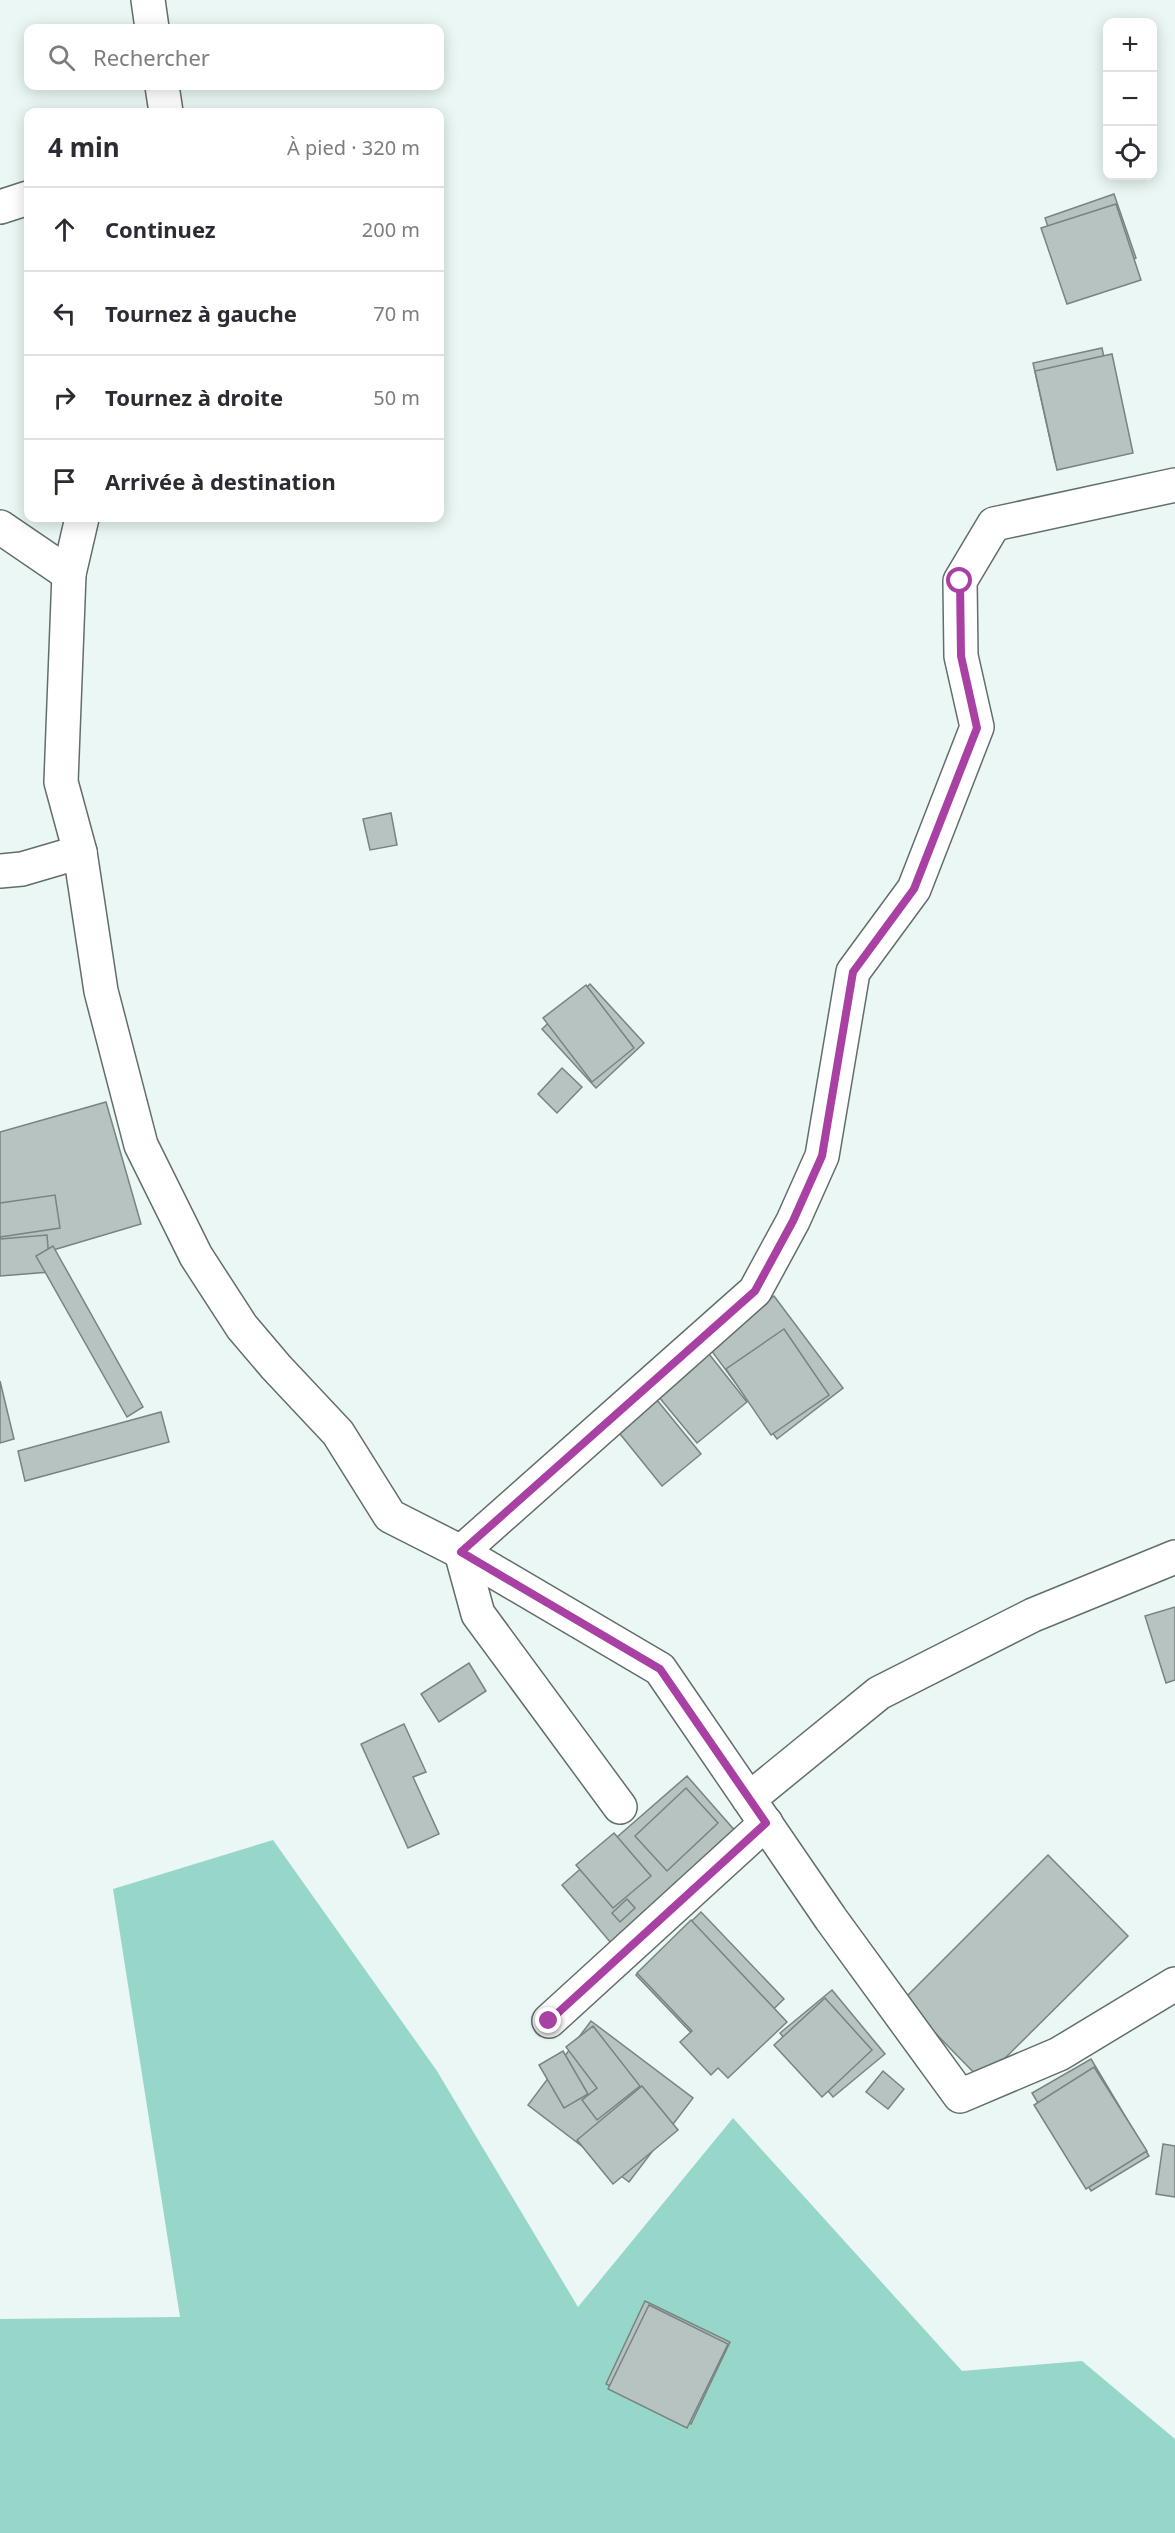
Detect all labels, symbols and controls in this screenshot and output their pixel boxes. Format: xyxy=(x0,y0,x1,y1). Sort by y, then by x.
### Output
map controls xyxy=(1103,18,1157,180)
button: + xyxy=(1103,18,1157,72)
search box xyxy=(24,24,444,90)
icon: search xyxy=(45,41,78,74)
text: Rechercher xyxy=(93,42,210,72)
button: − xyxy=(1103,72,1157,126)
button: locate xyxy=(1103,126,1157,180)
text: 4 min xyxy=(48,129,120,165)
text: À pied · 320 m xyxy=(287,134,420,161)
icon: ahead xyxy=(48,213,81,246)
text: Continuez xyxy=(105,214,216,244)
text: 200 m xyxy=(362,216,420,243)
icon: left xyxy=(48,297,81,330)
text: Tournez à gauche xyxy=(105,298,297,328)
text: 70 m xyxy=(373,300,420,327)
icon: right xyxy=(48,381,81,414)
text: Tournez à droite xyxy=(105,382,283,412)
text: 50 m xyxy=(373,384,420,411)
icon: arrive xyxy=(48,465,81,498)
text: Arrivée à destination xyxy=(105,466,336,496)
route start xyxy=(946,567,972,593)
route end xyxy=(535,2007,561,2033)

